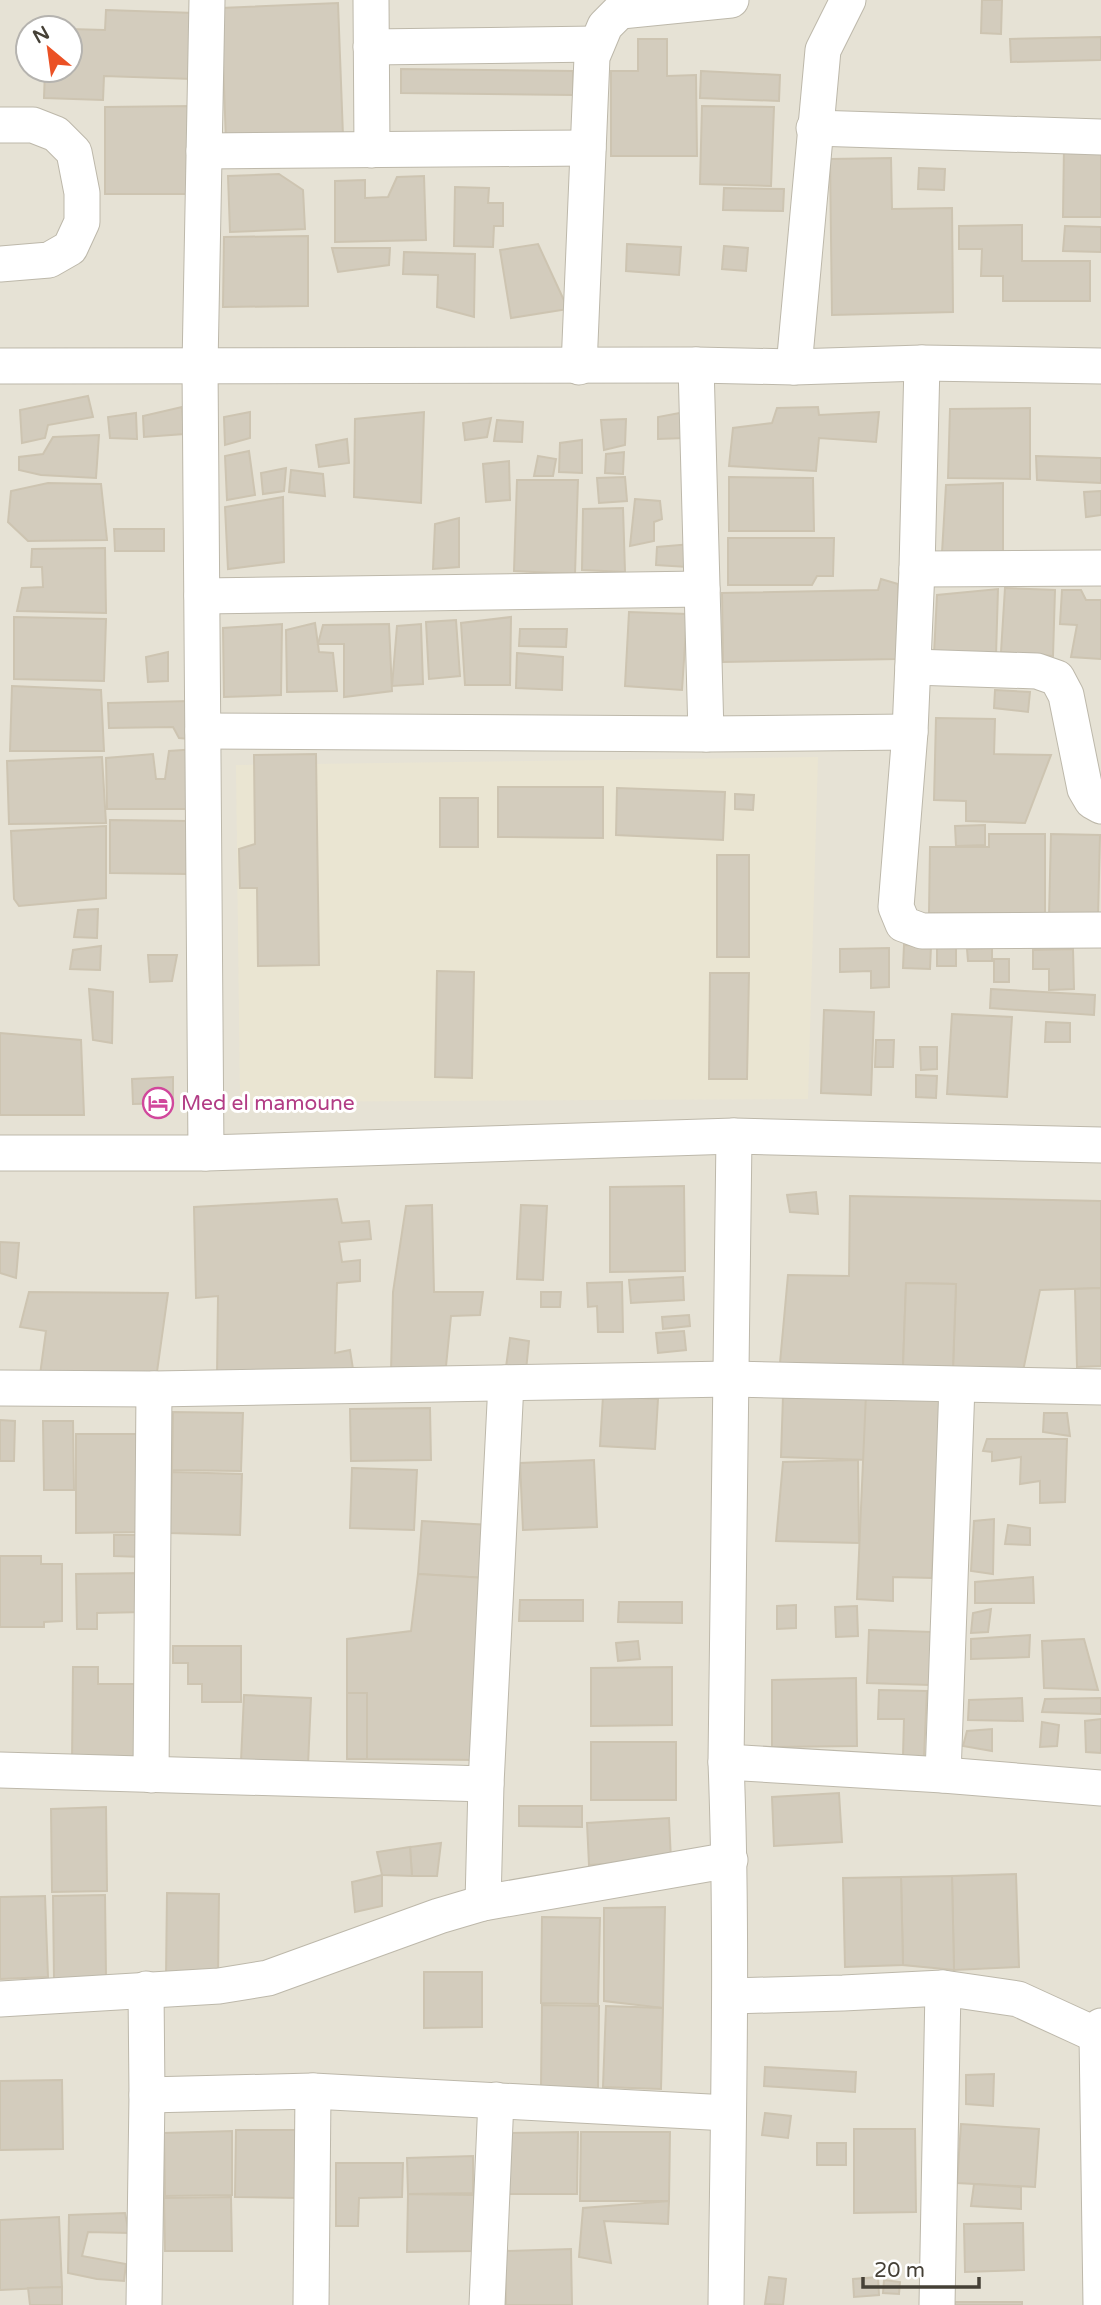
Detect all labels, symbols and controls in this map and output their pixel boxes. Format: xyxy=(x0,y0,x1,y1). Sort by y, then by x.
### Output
north arrow xyxy=(14,14,84,84)
text: N xyxy=(29,22,53,48)
hotel icon: Med el mamoune xyxy=(141,1086,175,1120)
place label: Med el mamoune xyxy=(181,1091,355,1116)
scale bar xyxy=(863,2246,978,2290)
text: 20 m xyxy=(874,2258,925,2283)

